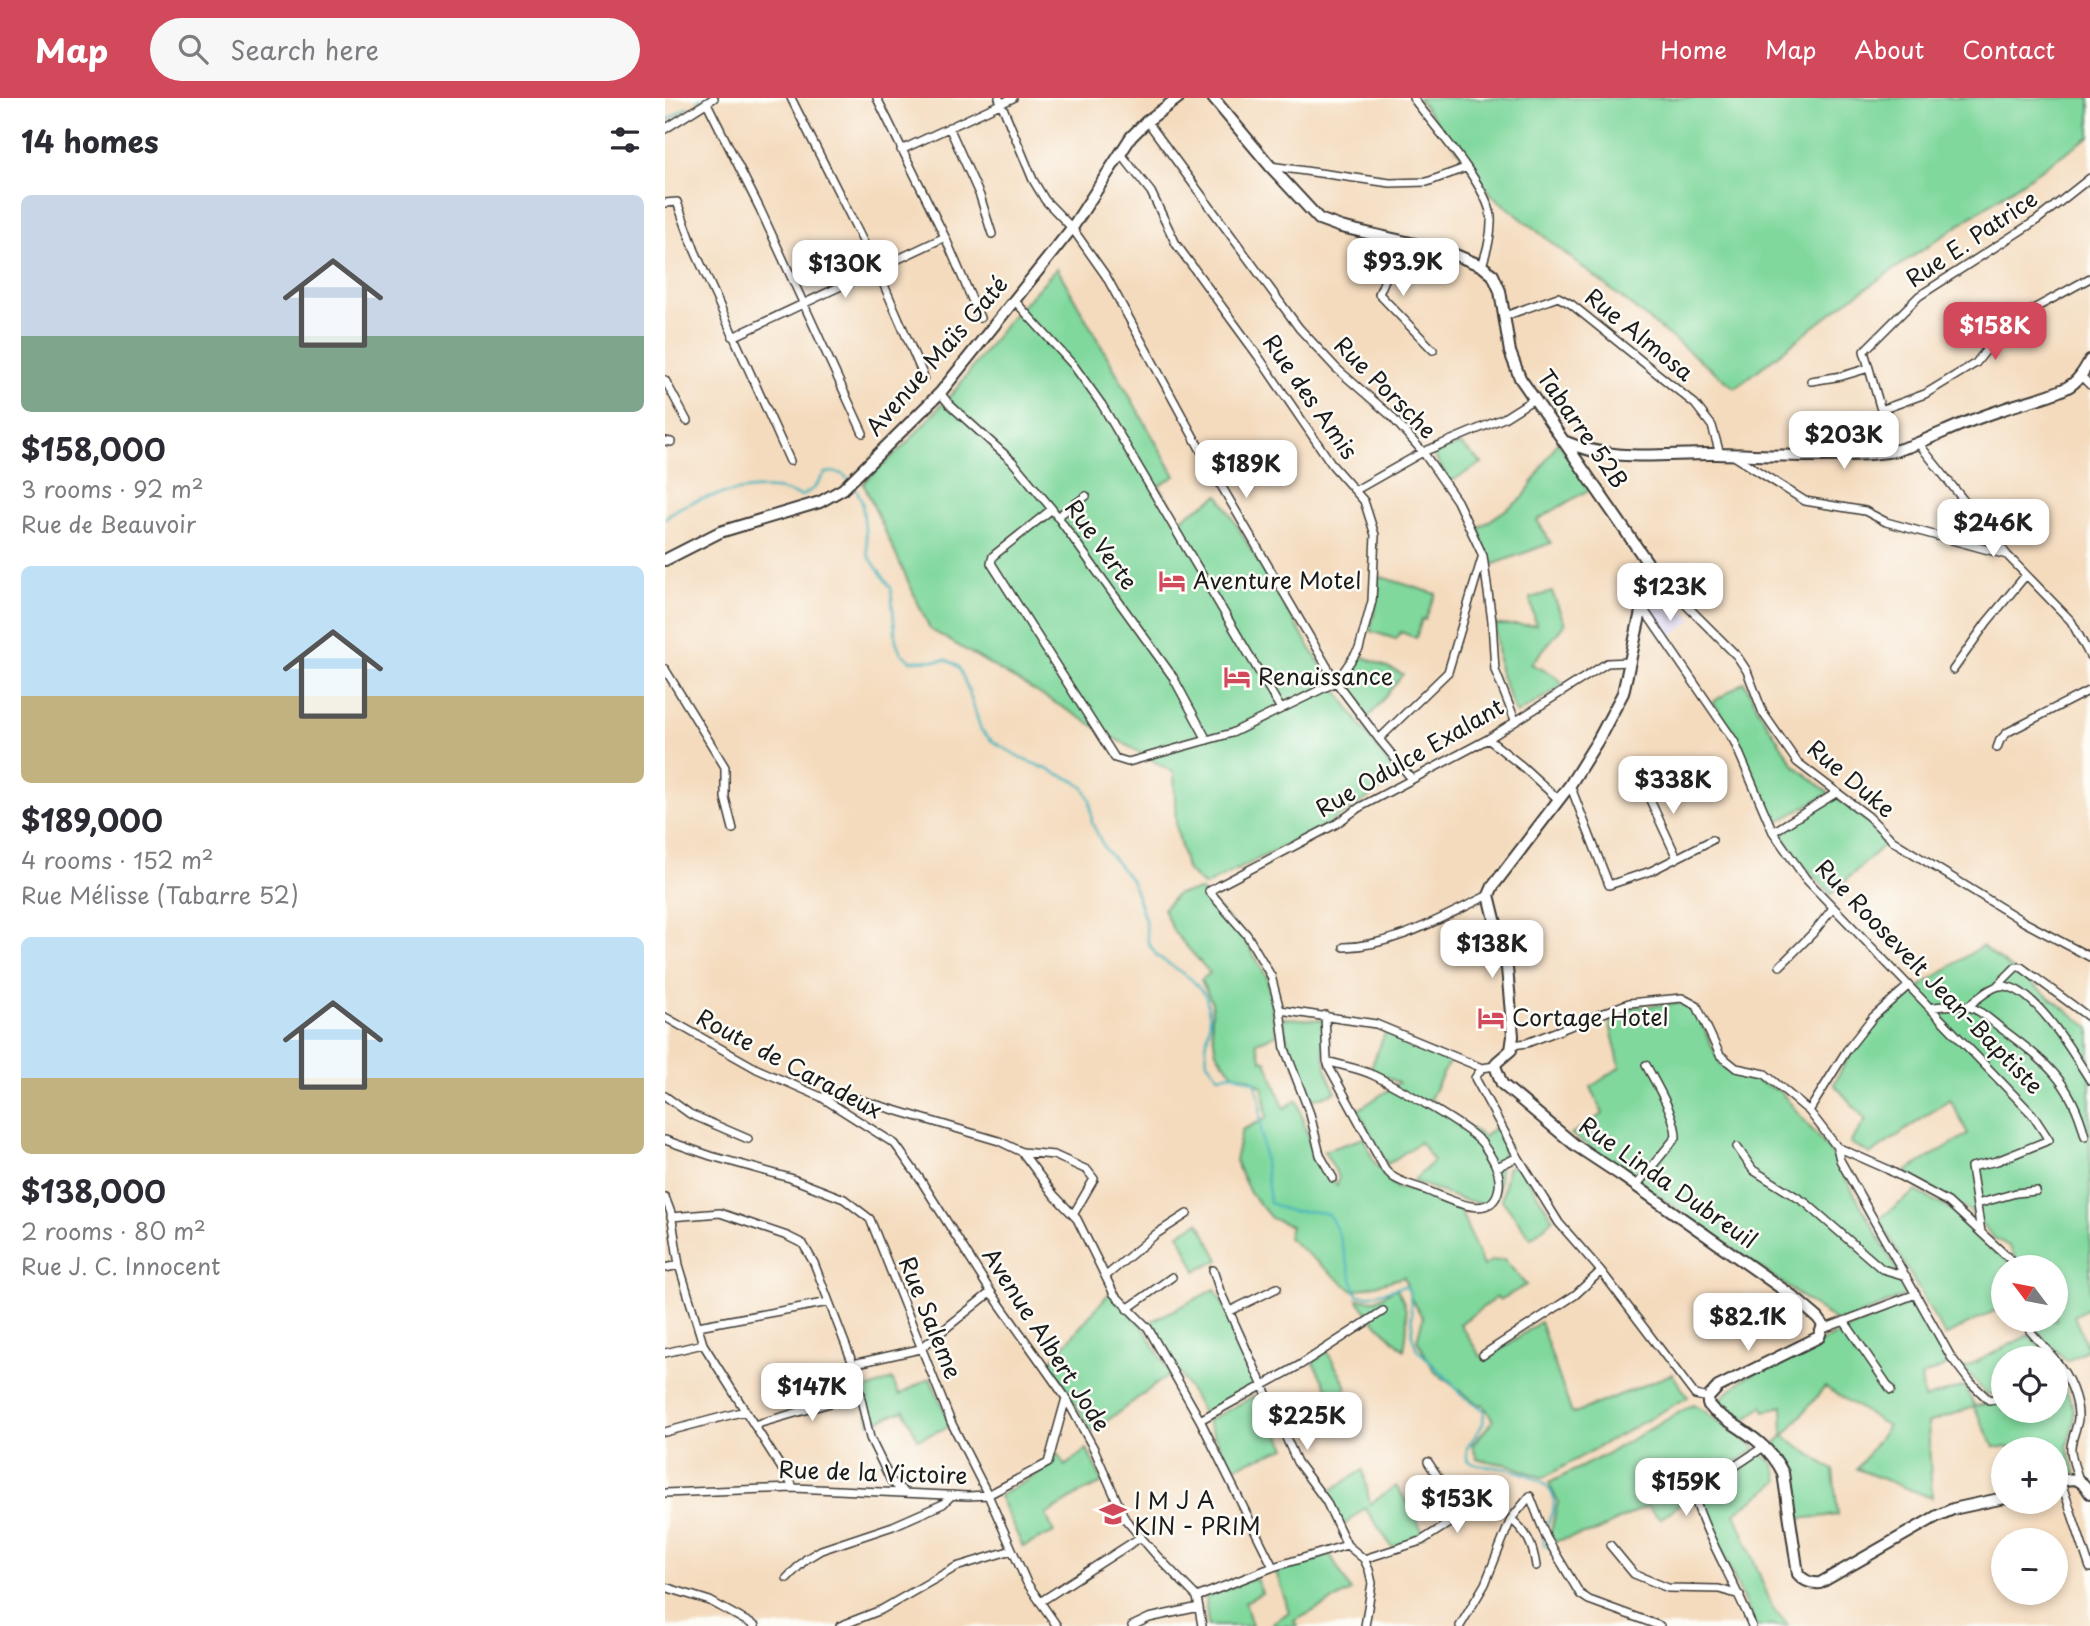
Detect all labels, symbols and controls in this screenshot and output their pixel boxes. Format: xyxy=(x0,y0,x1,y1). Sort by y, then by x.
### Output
search box xyxy=(150,18,640,81)
text: Map xyxy=(35,24,108,74)
icon: search xyxy=(174,30,212,68)
text: Search here xyxy=(230,30,379,69)
text: Home xyxy=(1660,31,1727,67)
text: Map xyxy=(1765,31,1816,67)
text: About xyxy=(1854,31,1924,67)
text: Contact xyxy=(1962,31,2055,67)
text: 14 homes xyxy=(21,118,159,163)
icon: filters xyxy=(606,121,644,159)
street label: Rue E. Patrice xyxy=(1898,181,2044,295)
pin: $93.9K xyxy=(1346,238,1460,298)
icon: home xyxy=(270,240,396,366)
pin: $130K xyxy=(796,240,894,300)
text: $93.9K xyxy=(1363,243,1443,278)
text: $130K xyxy=(808,245,882,280)
street label: Avenue Maïs Gaté xyxy=(856,267,1015,443)
street label: Rue Almosa xyxy=(1578,279,1702,389)
pin: $158K xyxy=(1946,302,2044,362)
text: $158K xyxy=(1959,307,2031,342)
street label: Rue des Amis xyxy=(1255,326,1367,466)
street label: Rue Porsche xyxy=(1327,328,1445,446)
street label: Tabarre 52B xyxy=(1529,362,1637,495)
pin: $203K xyxy=(1795,412,1893,471)
text: $203K xyxy=(1805,416,1883,451)
text: $158,000 xyxy=(21,426,166,471)
pin: $189K xyxy=(1197,440,1295,500)
text: $189K xyxy=(1211,445,1281,480)
text: 3 rooms · 92 m² xyxy=(21,471,204,506)
street label: Rue Verte xyxy=(1057,492,1147,597)
pin: $246K xyxy=(1944,500,2042,559)
text: $246K xyxy=(1953,504,2033,539)
text: Rue de Beauvoir xyxy=(21,506,196,541)
place label: Aventure Motel xyxy=(1193,562,1362,597)
pin: $123K xyxy=(1621,564,1719,623)
hotel icon: Aventure Motel xyxy=(1157,566,1187,596)
text: $123K xyxy=(1633,568,1707,603)
icon: home xyxy=(270,611,396,737)
place label: Renaissance xyxy=(1258,658,1393,693)
hotel icon: Renaissance xyxy=(1222,662,1252,692)
street label: Rue Odulce Exalant xyxy=(1309,688,1510,825)
street label: Rue Duke xyxy=(1800,730,1904,825)
pin: $338K xyxy=(1624,756,1722,816)
text: $338K xyxy=(1634,761,1712,796)
text: $189,000 xyxy=(21,797,163,842)
text: 4 rooms · 152 m² xyxy=(21,842,214,877)
street label: Rue Roosevelt Jean-Baptiste xyxy=(1808,850,2052,1102)
text: Rue Mélisse (Tabarre 52) xyxy=(21,877,299,912)
pin: $138K xyxy=(1443,920,1541,980)
text: $138K xyxy=(1456,925,1528,960)
icon: home xyxy=(270,982,396,1108)
street label: Route de Caradeux xyxy=(690,999,889,1127)
place label: Cortage Hotel xyxy=(1512,999,1669,1034)
hotel icon: Cortage Hotel xyxy=(1476,1003,1506,1033)
street label: Rue Linda Dubreuil xyxy=(1573,1107,1765,1256)
text: $138,000 xyxy=(21,1168,166,1213)
text: 2 rooms · 80 m² xyxy=(21,1213,206,1248)
street label: Avenue Albert Jode xyxy=(974,1240,1120,1438)
text: Rue J. C. Innocent xyxy=(21,1248,220,1283)
street label: Rue Saleme xyxy=(891,1251,972,1384)
north arrow xyxy=(1991,1255,2069,1332)
map controls xyxy=(1991,1255,2068,1605)
pin: $82.1K xyxy=(1691,1294,1805,1353)
text: $82.1K xyxy=(1709,1298,1787,1333)
button: locate xyxy=(1991,1346,2068,1423)
pin: $147K xyxy=(763,1364,861,1423)
text: $147K xyxy=(777,1368,847,1403)
pin: $225K xyxy=(1258,1392,1356,1452)
text: $225K xyxy=(1268,1397,1346,1432)
button: + xyxy=(1991,1437,2068,1514)
street label: Rue de la Victoire xyxy=(778,1451,968,1492)
pin: $159K xyxy=(1637,1458,1735,1518)
text: $159K xyxy=(1651,1463,1721,1498)
pin: $153K xyxy=(1408,1476,1506,1535)
text: $153K xyxy=(1421,1480,1493,1515)
place label: I M J A KIN - PRIM xyxy=(1134,1482,1261,1543)
school or university icon: I M J A KIN - PRIM xyxy=(1098,1499,1128,1529)
button: − xyxy=(1991,1528,2068,1605)

